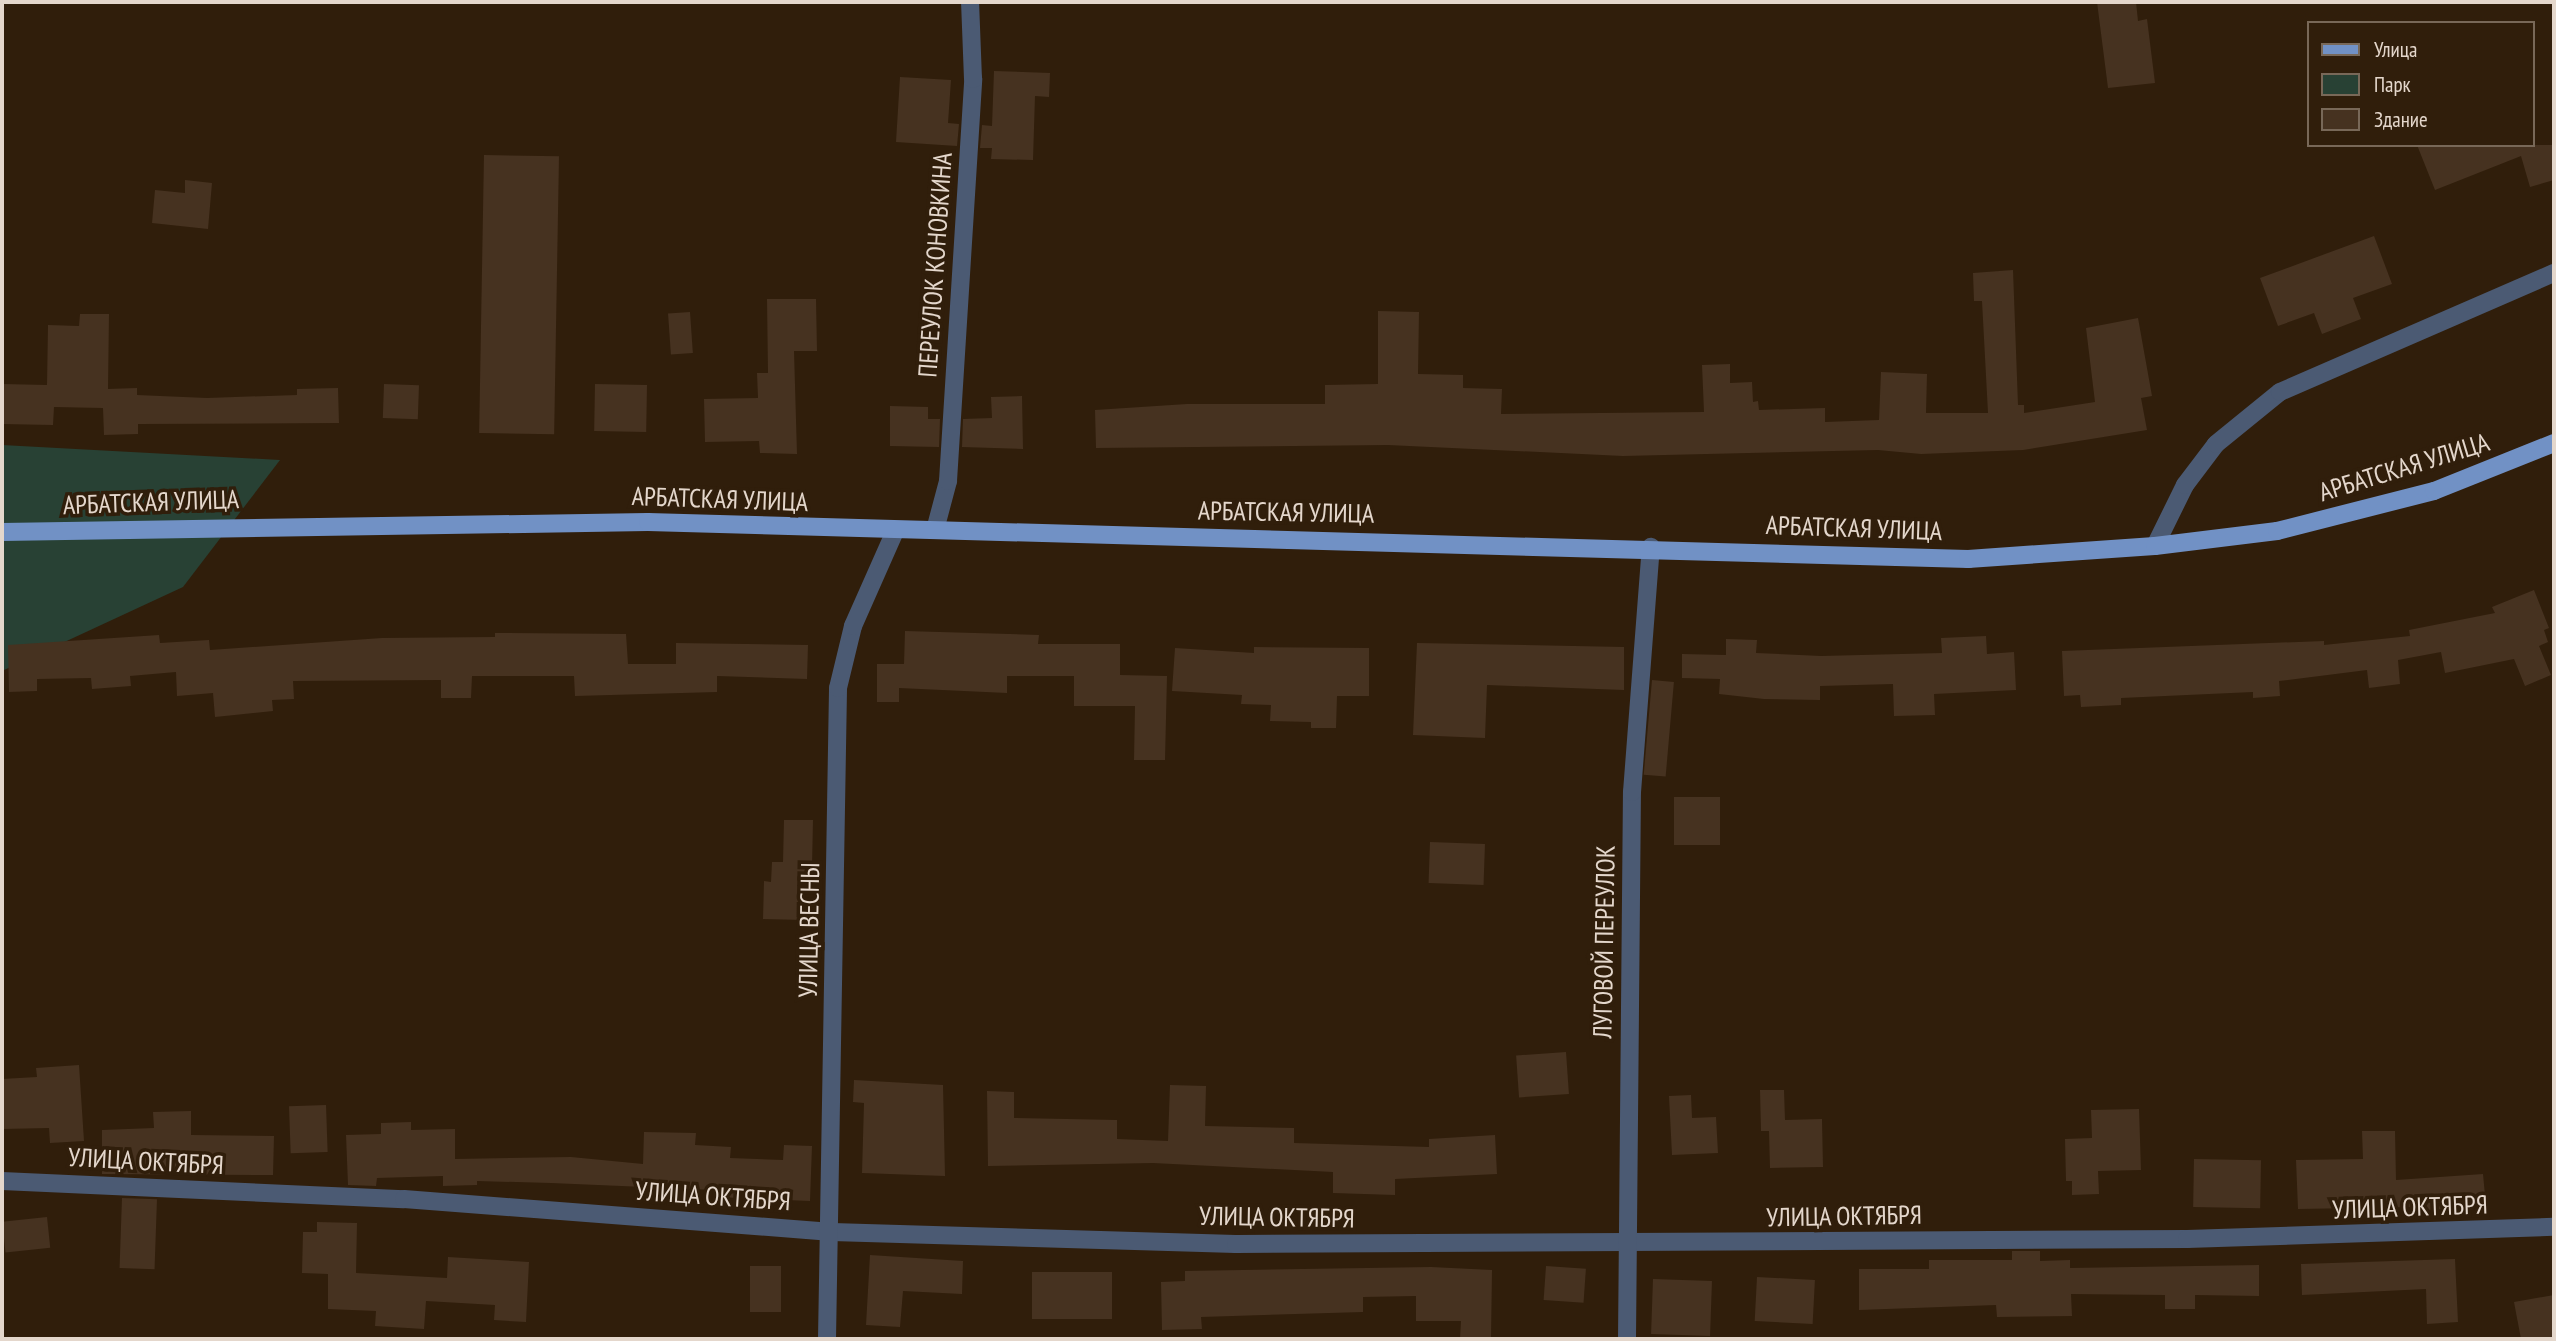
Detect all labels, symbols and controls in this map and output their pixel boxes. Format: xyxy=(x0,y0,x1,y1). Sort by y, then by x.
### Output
legend xyxy=(2308,21,2535,147)
text: Улица xyxy=(2374,36,2417,63)
text: Парк xyxy=(2374,71,2411,98)
text: Здание xyxy=(2374,106,2428,133)
street label: ПЕРЕУЛОК КОНОВКИНА xyxy=(912,152,958,378)
street label: АРБАТСКАЯ УЛИЦА xyxy=(2315,426,2493,508)
street label: АРБАТСКАЯ УЛИЦА xyxy=(631,480,809,518)
street label: АРБАТСКАЯ УЛИЦА xyxy=(62,483,240,521)
street label: АРБАТСКАЯ УЛИЦА xyxy=(1197,495,1375,529)
street label: АРБАТСКАЯ УЛИЦА xyxy=(1765,509,1943,547)
street label: ЛУГОВОЙ ПЕРЕУЛОК xyxy=(1587,845,1621,1039)
street label: УЛИЦА ВЕСНЫ xyxy=(792,862,826,998)
street label: УЛИЦА ОКТЯБРЯ xyxy=(67,1141,225,1181)
street label: УЛИЦА ОКТЯБРЯ xyxy=(634,1175,792,1217)
street label: УЛИЦА ОКТЯБРЯ xyxy=(2331,1189,2489,1225)
street label: УЛИЦА ОКТЯБРЯ xyxy=(1766,1199,1922,1233)
street label: УЛИЦА ОКТЯБРЯ xyxy=(1199,1200,1355,1234)

